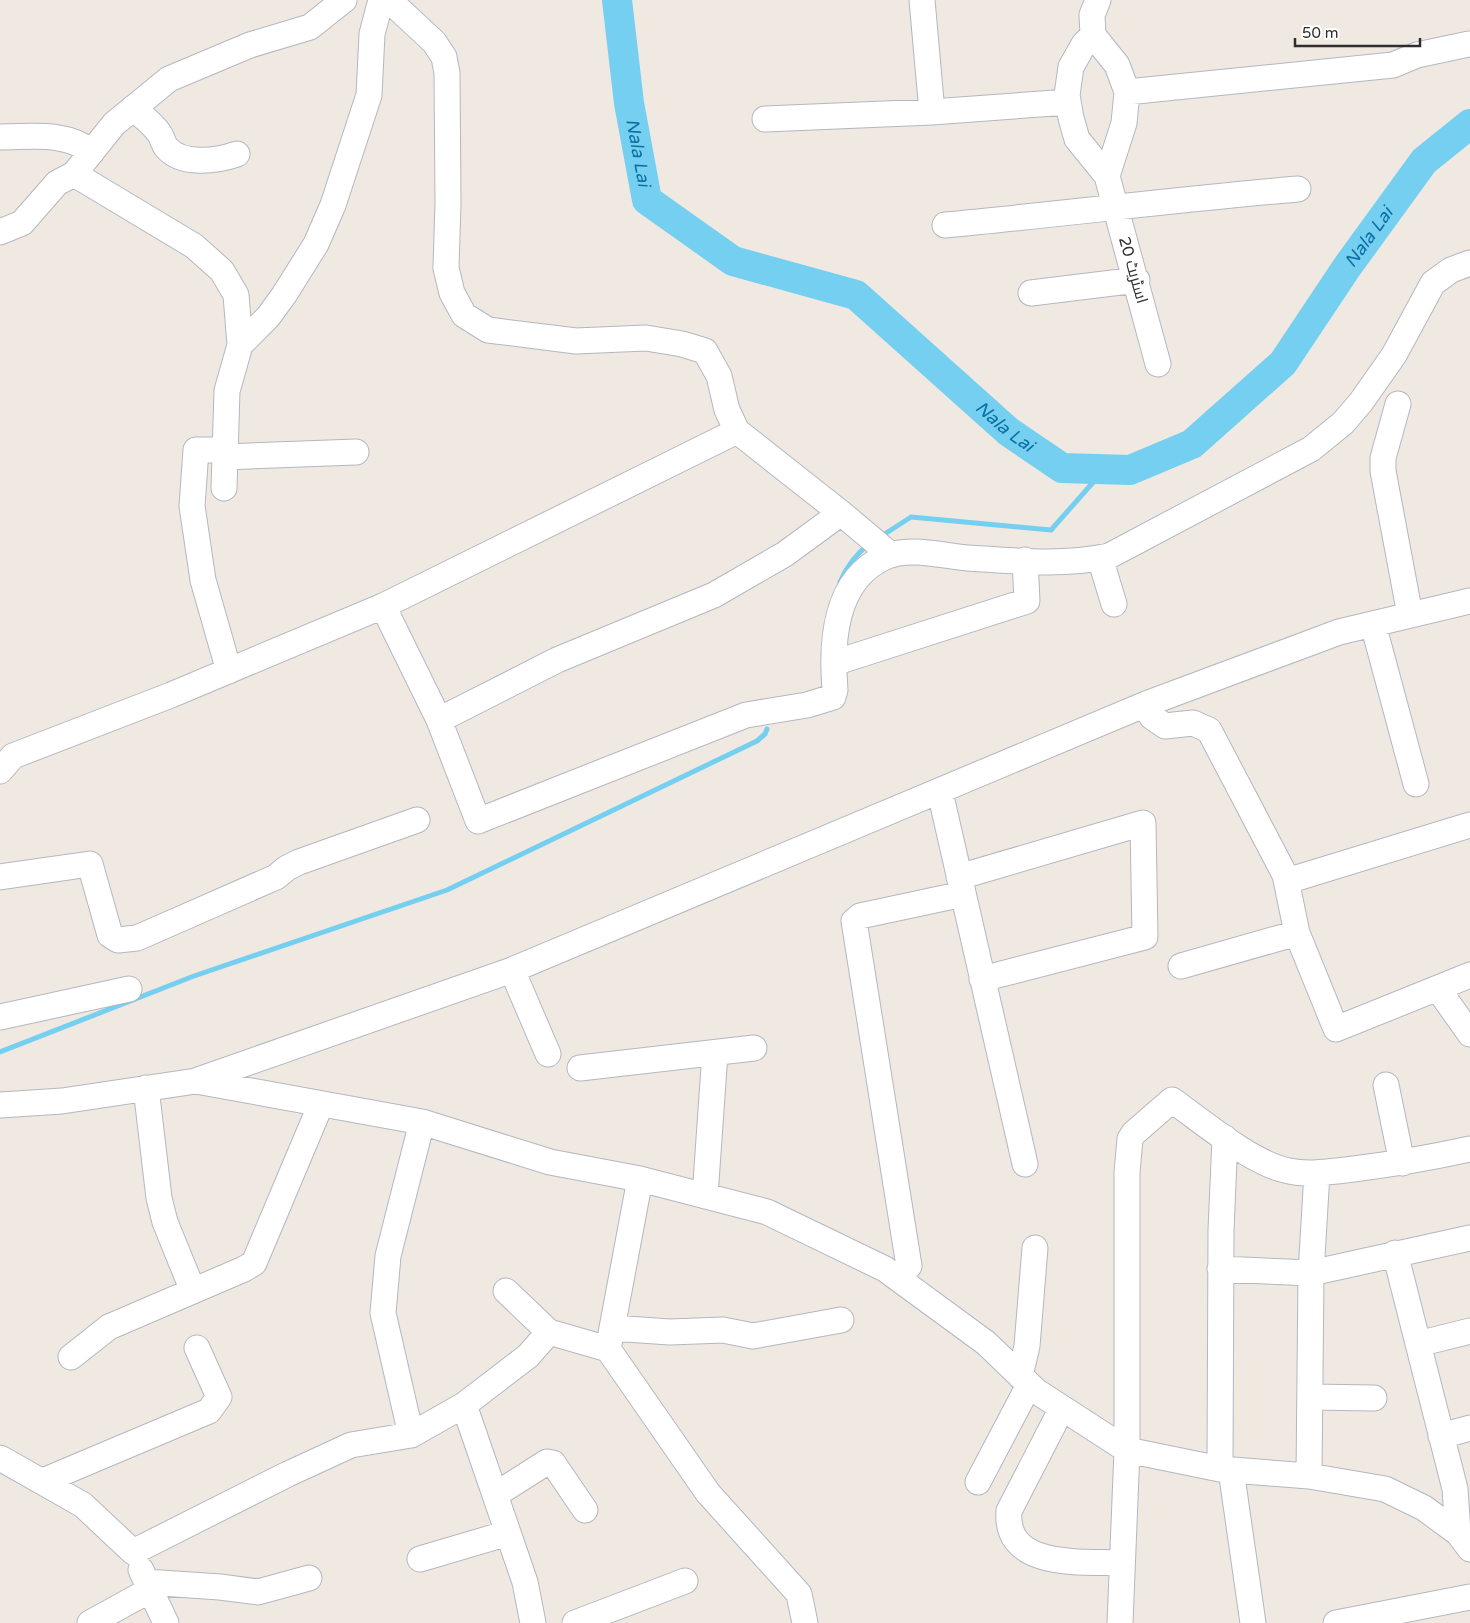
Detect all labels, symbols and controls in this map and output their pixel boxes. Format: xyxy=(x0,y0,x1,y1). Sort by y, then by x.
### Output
scale bar xyxy=(1295,15,1420,47)
text: 50 m xyxy=(1302,24,1339,42)
water label: Nala Lai xyxy=(621,117,656,191)
water label: Nala Lai xyxy=(1339,201,1399,272)
street label: اسٹریٹ 20 xyxy=(1114,234,1152,306)
water label: Nala Lai xyxy=(971,396,1040,458)

